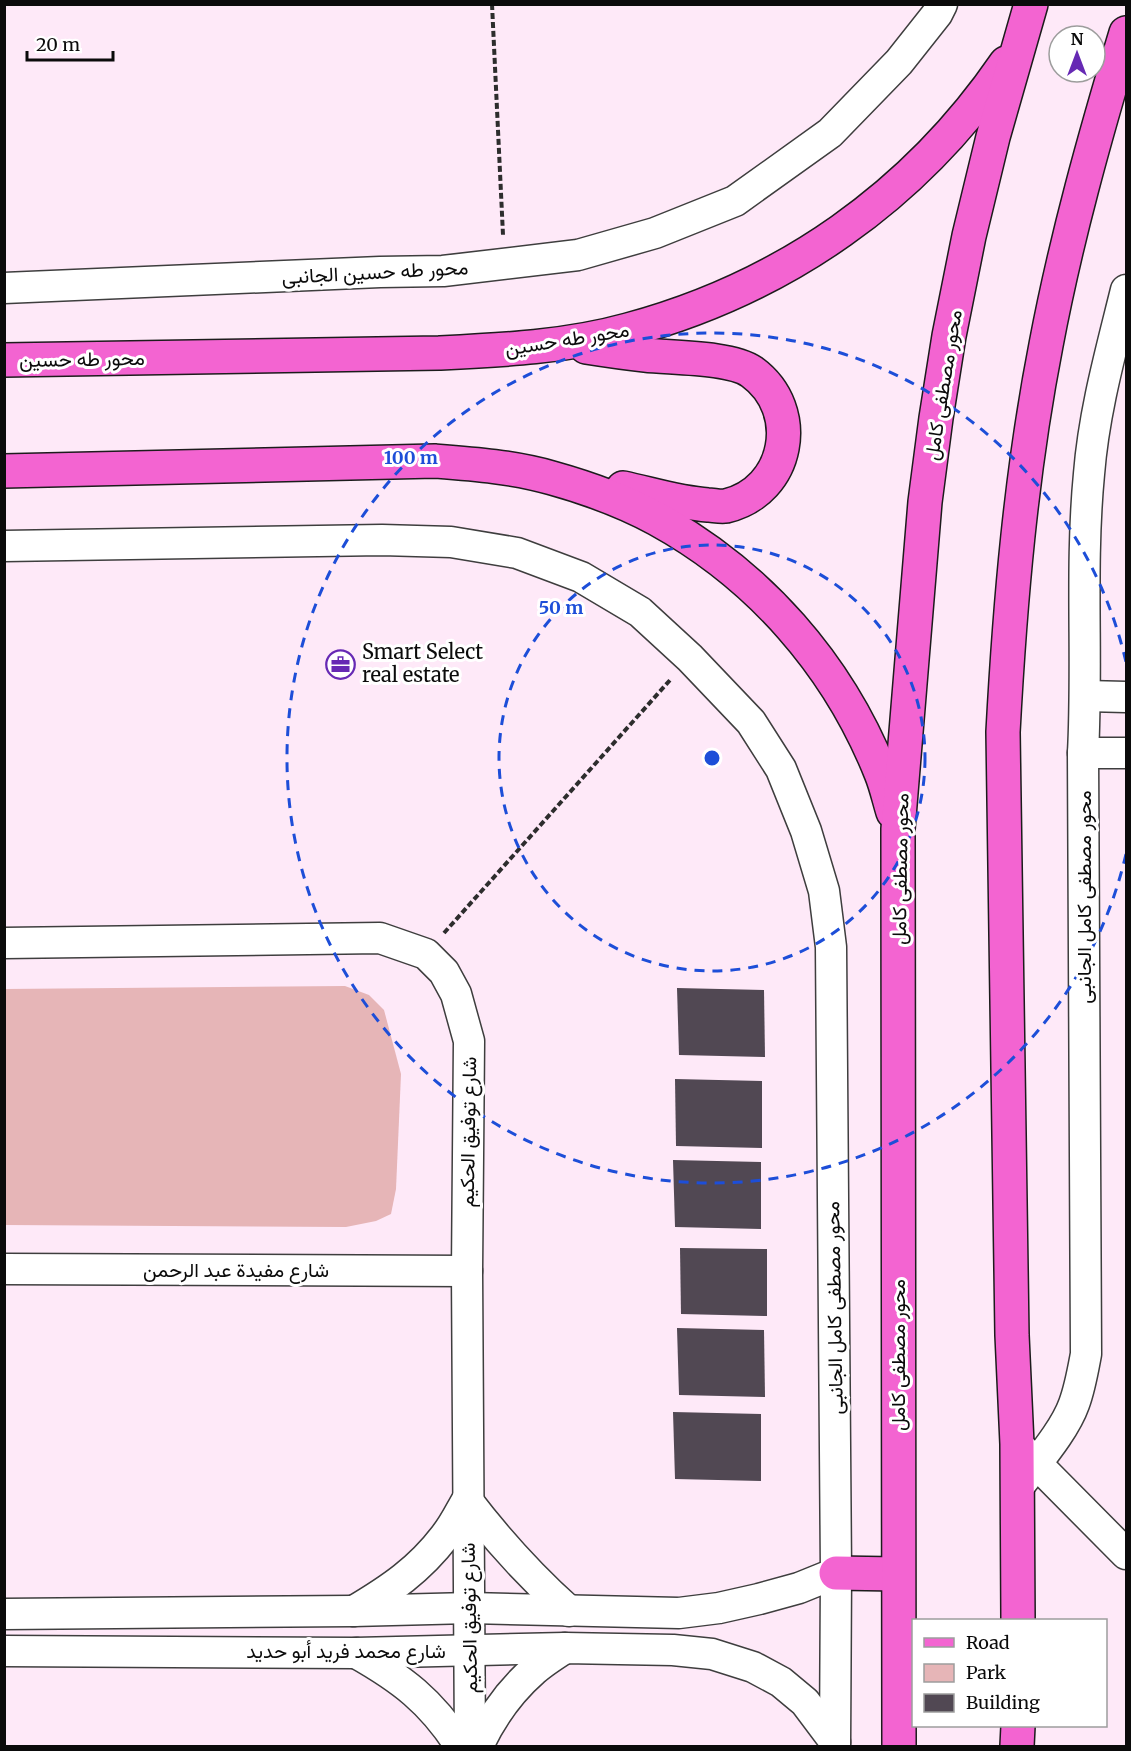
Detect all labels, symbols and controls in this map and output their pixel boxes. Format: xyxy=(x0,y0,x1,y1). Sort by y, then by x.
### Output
scale bar xyxy=(27,24,112,62)
north arrow xyxy=(1047,24,1107,84)
text: N xyxy=(1071,29,1084,49)
text: 20 m xyxy=(36,33,80,56)
street label: محور طه حسين الجانبى xyxy=(281,254,469,290)
street label: محور مصطفى كامل xyxy=(918,308,968,462)
street label: محور طه حسين xyxy=(503,316,631,362)
street label: محور طه حسين xyxy=(19,345,145,373)
text: 100 m xyxy=(384,446,438,469)
text: 50 m xyxy=(539,596,583,619)
place label: Smart Select real estate xyxy=(362,639,483,687)
office icon: Smart Select real estate xyxy=(325,648,357,680)
centre of rings xyxy=(702,748,722,768)
street label: محور مصطفى كامل الجانبى xyxy=(1071,790,1097,1004)
street label: محور مصطفى كامل xyxy=(886,793,914,945)
street label: شارع توفيق الحكيم xyxy=(454,1056,483,1208)
street label: محور مصطفى كامل الجانبى xyxy=(819,1201,849,1415)
street label: شارع مفيدة عبد الرحمن xyxy=(143,1257,329,1284)
street label: محور مصطفى كامل xyxy=(885,1279,911,1431)
street label: شارع توفيق الحكيم xyxy=(455,1542,484,1694)
legend xyxy=(912,1619,1107,1727)
text: Road xyxy=(966,1631,1010,1654)
street label: شارع محمد فريد أبو حديد xyxy=(246,1638,446,1665)
text: Park xyxy=(966,1661,1007,1684)
text: Building xyxy=(966,1691,1040,1714)

